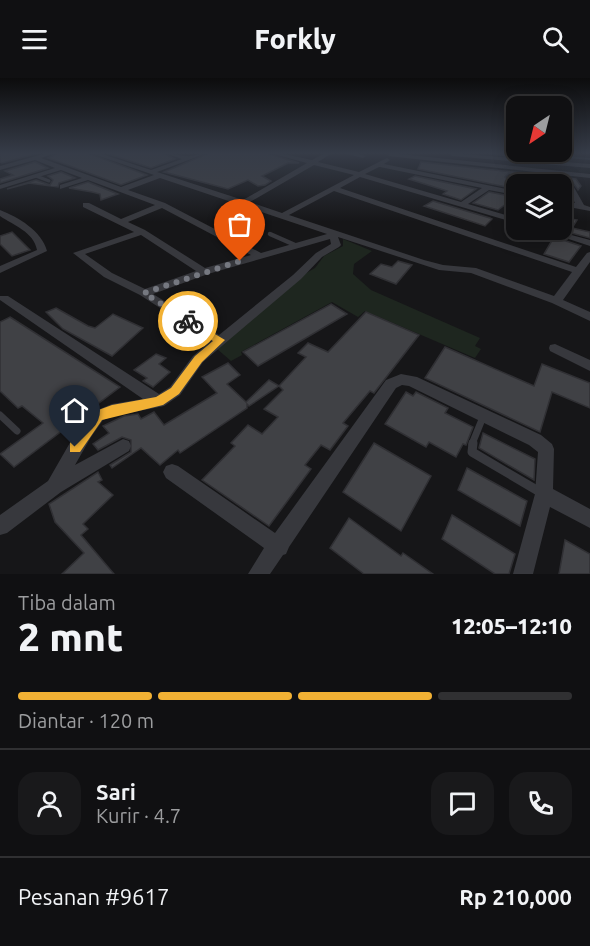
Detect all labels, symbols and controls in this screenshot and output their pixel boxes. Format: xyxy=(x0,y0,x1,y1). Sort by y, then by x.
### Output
icon: menu xyxy=(18,23,51,56)
icon: search xyxy=(539,23,572,56)
text: Forkly xyxy=(254,24,336,54)
north arrow xyxy=(506,96,572,162)
map controls xyxy=(506,96,572,240)
button: layers xyxy=(506,174,572,240)
pin xyxy=(214,199,265,261)
icon: bag xyxy=(223,208,256,241)
courier xyxy=(158,291,218,351)
icon: bike xyxy=(172,305,205,338)
pin xyxy=(49,385,100,447)
icon: home xyxy=(58,394,91,427)
text: Tiba dalam xyxy=(18,591,116,614)
text: 12:05–12:10 xyxy=(451,613,572,638)
text: 2 mnt xyxy=(18,615,123,658)
text: Diantar · 120 m xyxy=(18,709,154,732)
button: person xyxy=(18,772,81,835)
button: chat xyxy=(431,772,494,835)
button: phone xyxy=(509,772,572,835)
text: Sari xyxy=(96,779,136,804)
text: Kurir · 4.7 xyxy=(96,804,181,827)
text: Pesanan #9617 xyxy=(18,884,169,909)
text: Rp 210,000 xyxy=(459,884,572,909)

